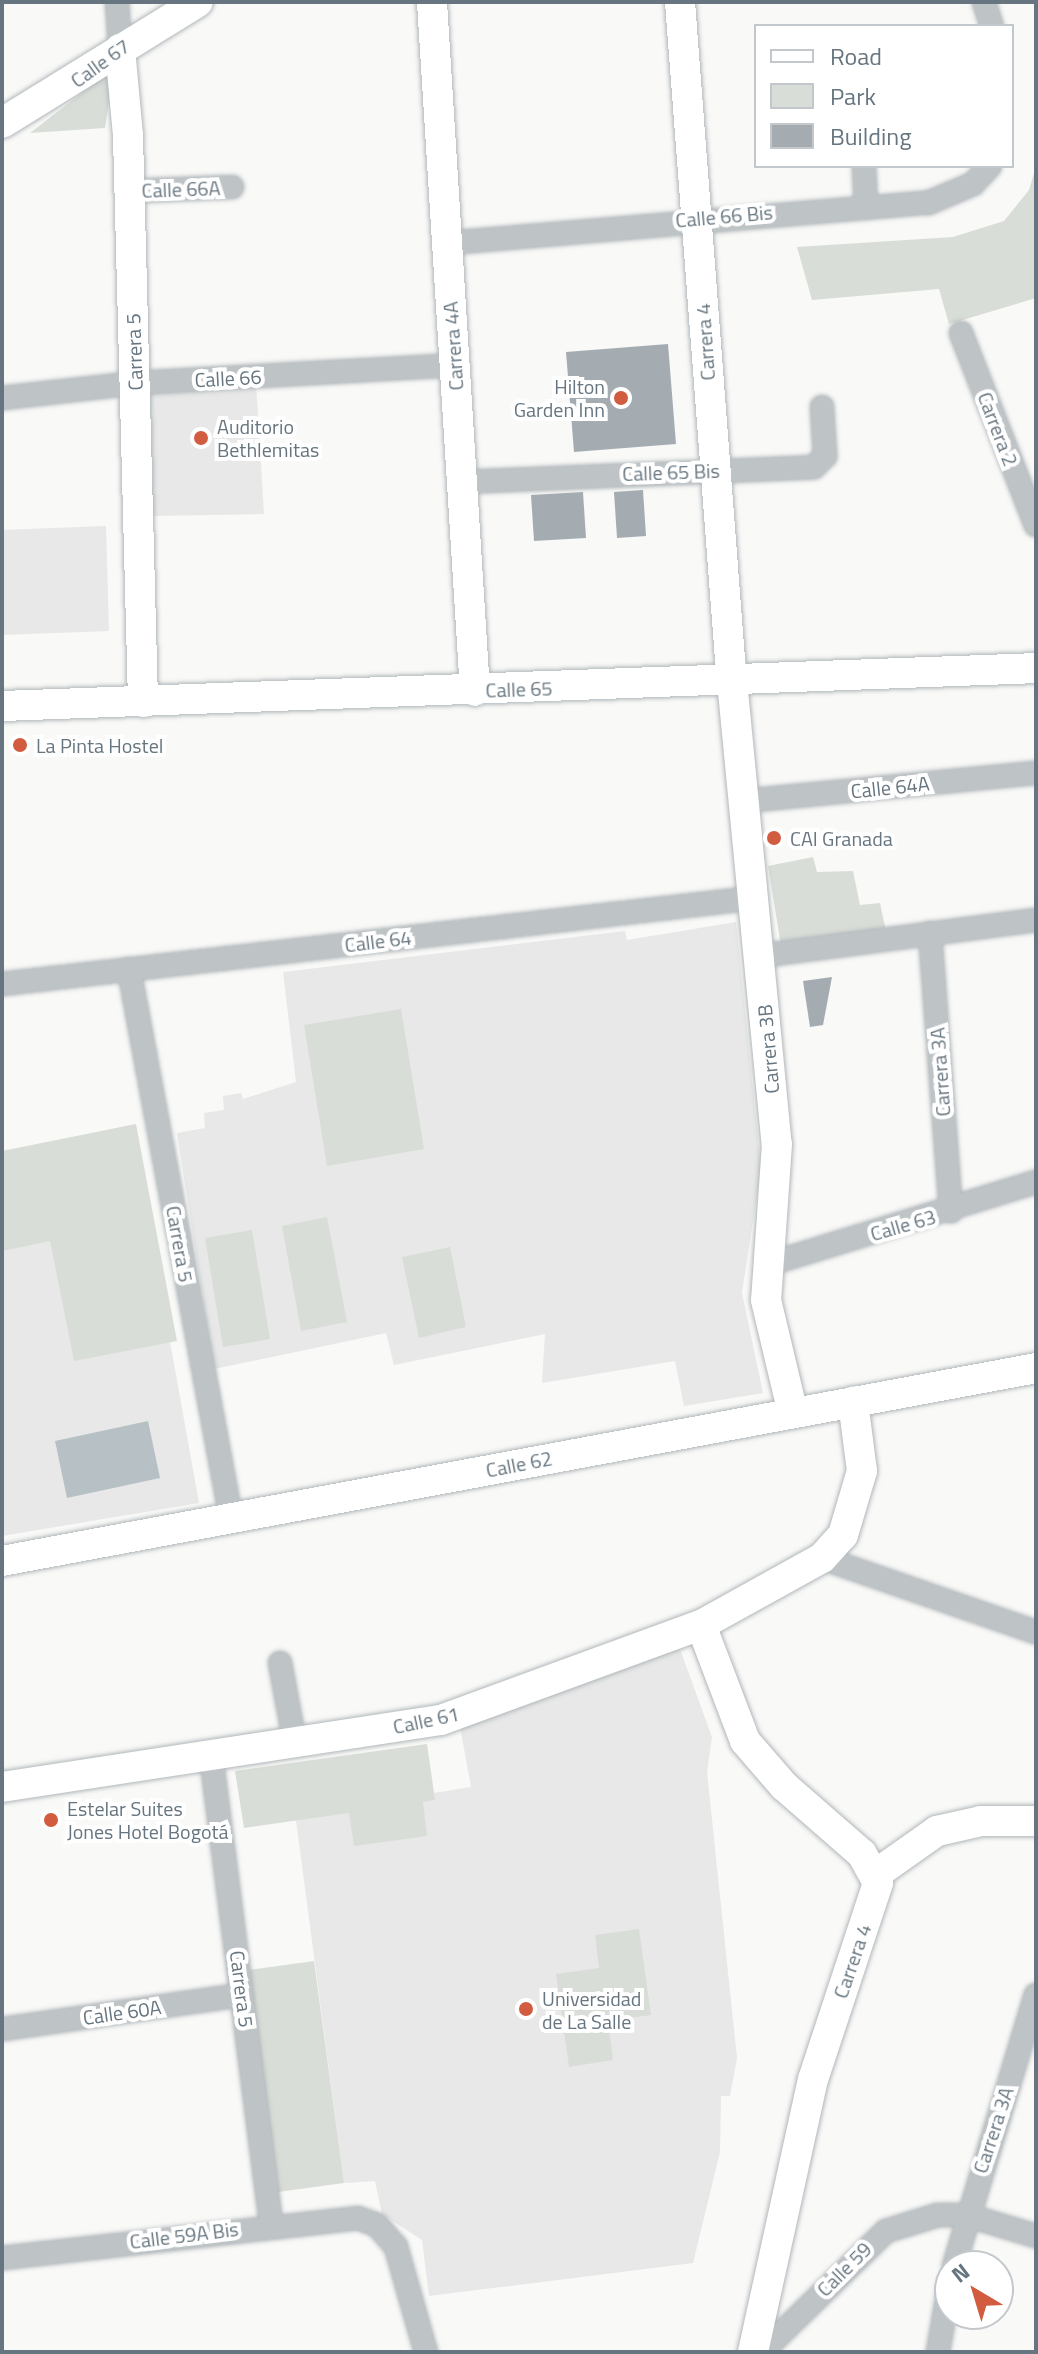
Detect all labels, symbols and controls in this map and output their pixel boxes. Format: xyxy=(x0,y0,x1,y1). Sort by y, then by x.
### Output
legend xyxy=(754,24,1014,168)
street label: Calle 67 xyxy=(66,34,134,92)
text: Road xyxy=(830,38,882,74)
text: Park xyxy=(830,78,876,114)
text: Building xyxy=(830,118,912,154)
street label: Calle 66A xyxy=(141,176,221,202)
street label: Calle 66 Bis xyxy=(674,200,774,232)
street label: Carrera 4A xyxy=(438,301,468,391)
street label: Carrera 4 xyxy=(690,303,720,381)
street label: Carrera 5 xyxy=(121,313,147,391)
street label: Calle 66 xyxy=(194,364,262,392)
place label: Hilton Garden Inn xyxy=(514,374,605,421)
marker: Hilton Garden Inn xyxy=(612,389,630,407)
street label: Carrera 2 xyxy=(973,389,1023,469)
place label: Auditorio Bethlemitas xyxy=(217,414,319,461)
marker: Auditorio Bethlemitas xyxy=(192,429,210,447)
street label: Calle 65 Bis xyxy=(622,458,720,486)
street label: Calle 65 xyxy=(485,676,553,702)
place label: La Pinta Hostel xyxy=(36,733,163,757)
marker: La Pinta Hostel xyxy=(11,736,29,754)
street label: Calle 64A xyxy=(849,771,931,803)
place label: CAI Granada xyxy=(790,826,893,850)
marker: CAI Granada xyxy=(765,829,783,847)
street label: Calle 64 xyxy=(343,925,413,957)
street label: Carrera 3B xyxy=(752,1003,784,1095)
street label: Carrera 3A xyxy=(925,1027,955,1117)
street label: Carrera 5 xyxy=(161,1204,199,1284)
street label: Calle 63 xyxy=(867,1204,939,1246)
street label: Calle 62 xyxy=(484,1446,554,1482)
street label: Calle 61 xyxy=(391,1701,461,1739)
place label: Estelar Suites Jones Hotel Bogotá xyxy=(67,1796,228,1843)
marker: Estelar Suites Jones Hotel Bogotá xyxy=(42,1811,60,1829)
street label: Carrera 4 xyxy=(828,1921,876,2001)
street label: Carrera 5 xyxy=(225,1949,259,2029)
place label: Universidad de La Salle xyxy=(542,1986,641,2033)
street label: Calle 60A xyxy=(81,1995,163,2029)
marker: Universidad de La Salle xyxy=(517,2000,535,2018)
street label: Carrera 3A xyxy=(968,2084,1018,2176)
street label: Calle 59A Bis xyxy=(128,2216,240,2254)
street label: Calle 59 xyxy=(812,2237,876,2301)
north arrow xyxy=(934,2250,1014,2330)
text: N xyxy=(944,2255,977,2291)

